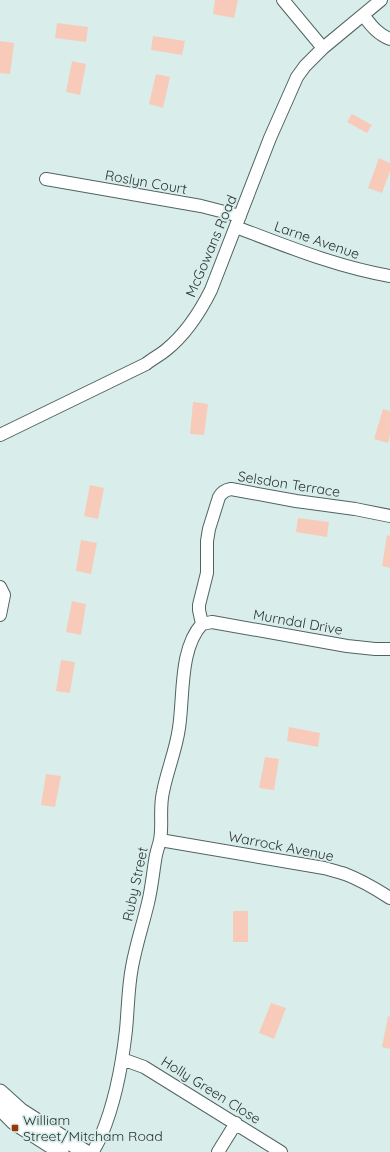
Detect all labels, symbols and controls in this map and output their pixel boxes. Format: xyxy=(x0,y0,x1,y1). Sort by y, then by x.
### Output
street label: Roslyn Court xyxy=(104,166,189,198)
street label: McGowans Road xyxy=(181,192,241,300)
street label: Larne Avenue xyxy=(272,217,362,263)
street label: Selsdon Terrace xyxy=(237,467,342,501)
street label: Murndal Drive xyxy=(252,605,344,639)
street label: Warrock Avenue xyxy=(227,827,335,865)
street label: Ruby Street xyxy=(118,845,152,923)
street label: Holly Green Close xyxy=(158,1052,264,1128)
place label: William Street/Mitcham Road xyxy=(23,1111,163,1145)
marker: William Street/Mitcham Road xyxy=(10,1123,20,1133)

